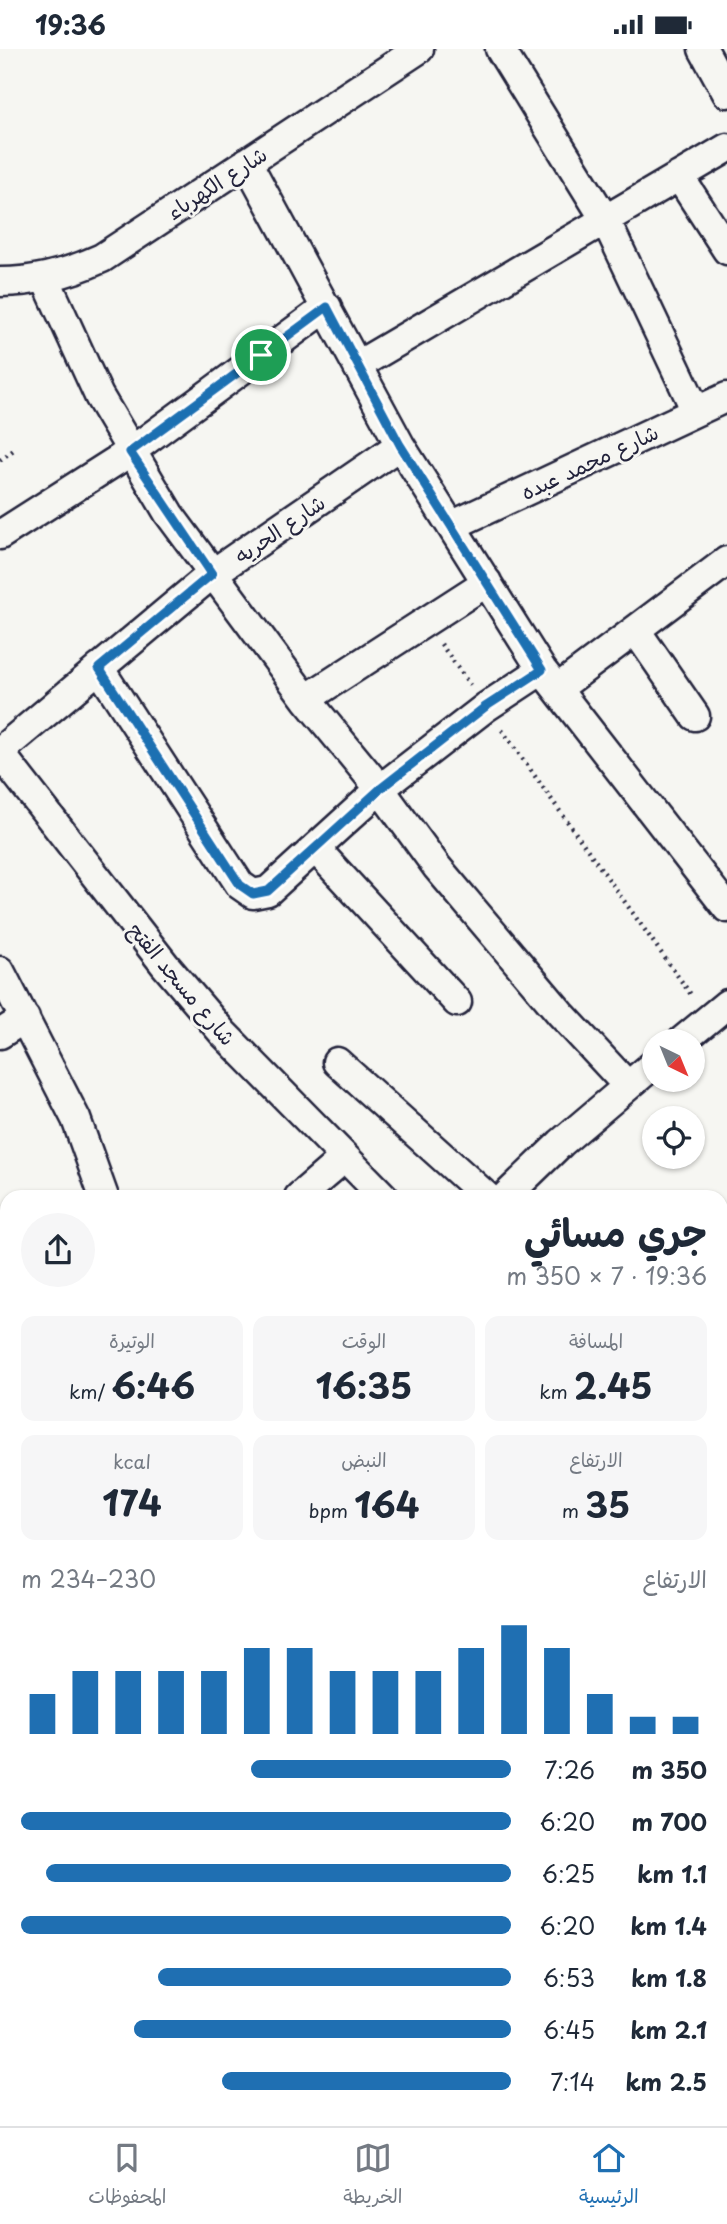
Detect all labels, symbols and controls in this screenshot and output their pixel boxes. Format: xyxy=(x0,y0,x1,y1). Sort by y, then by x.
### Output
text: 19:36 xyxy=(35,5,106,44)
street label: شارع الكهرباء xyxy=(159,137,273,227)
pin xyxy=(231,325,291,385)
icon: arrive xyxy=(242,336,280,374)
street label: شارع محمد عبده xyxy=(515,415,664,508)
street label: شارع الحريه xyxy=(227,486,331,571)
street label: شارع مسجد الفتح xyxy=(121,914,244,1052)
north arrow xyxy=(642,1029,705,1092)
map controls xyxy=(642,1029,705,1169)
button: locate xyxy=(642,1106,705,1169)
text: جري مسائي xyxy=(524,1203,707,1260)
button: share xyxy=(21,1213,95,1287)
text: 19:36 · 7 × 350 m xyxy=(506,1258,707,1293)
text: الوتيرة xyxy=(109,1326,155,1354)
text: الوقت xyxy=(342,1326,386,1354)
text: المسافة xyxy=(569,1326,623,1354)
text: 6:46 xyxy=(111,1358,195,1411)
text: 16:35 xyxy=(316,1358,412,1411)
text: 2.45 xyxy=(574,1358,653,1411)
text: /km xyxy=(69,1377,111,1405)
text: km xyxy=(539,1377,574,1405)
text: النبض xyxy=(341,1445,387,1473)
text: الارتفاع xyxy=(569,1445,623,1473)
text: kcal xyxy=(113,1447,151,1475)
text: 174 xyxy=(102,1475,162,1528)
text: 164 xyxy=(354,1477,420,1530)
text: 35 xyxy=(585,1477,630,1530)
text: bpm xyxy=(308,1496,354,1524)
text: m xyxy=(562,1496,585,1524)
text: 230–234 m xyxy=(21,1561,156,1596)
text: الارتفاع xyxy=(643,1561,707,1596)
text: 7:26 xyxy=(544,1752,595,1787)
text: 350 m xyxy=(632,1752,707,1787)
text: 6:20 xyxy=(539,1804,595,1839)
text: 700 m xyxy=(631,1804,707,1839)
text: 6:25 xyxy=(542,1856,595,1891)
text: 1.1 km xyxy=(637,1856,707,1891)
text: 6:20 xyxy=(539,1908,595,1943)
text: 1.4 km xyxy=(631,1908,707,1943)
text: 6:53 xyxy=(543,1960,595,1995)
text: 1.8 km xyxy=(631,1960,707,1995)
text: 6:45 xyxy=(543,2012,595,2047)
text: 2.1 km xyxy=(631,2012,707,2047)
text: 7:14 xyxy=(550,2064,595,2099)
text: 2.5 km xyxy=(626,2064,707,2099)
tab: المحفوظات xyxy=(88,2139,167,2213)
tab: الخريطة xyxy=(343,2139,402,2213)
tab: الرئيسية xyxy=(579,2139,639,2213)

